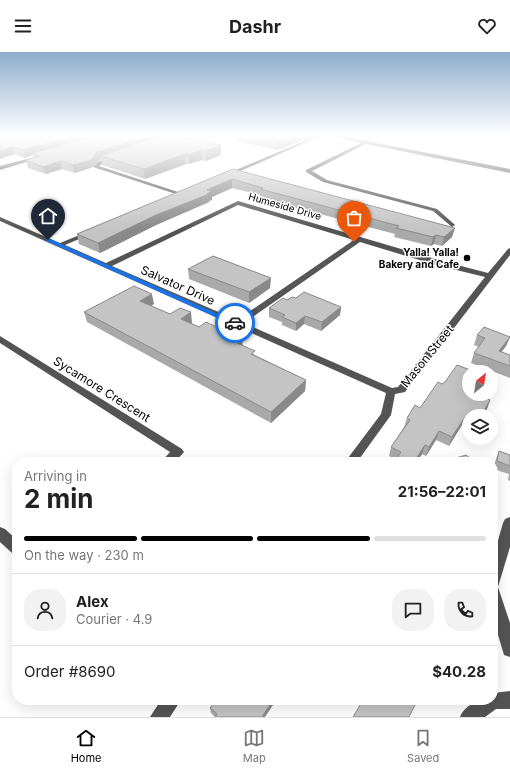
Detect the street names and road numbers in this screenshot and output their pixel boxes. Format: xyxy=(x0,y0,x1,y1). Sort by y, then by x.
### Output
street label: Humeside Drive xyxy=(247,190,323,222)
street label: Salvator Drive xyxy=(139,262,217,308)
street label: Mason Street xyxy=(397,322,457,390)
street label: Sycamore Crescent xyxy=(51,353,153,425)

